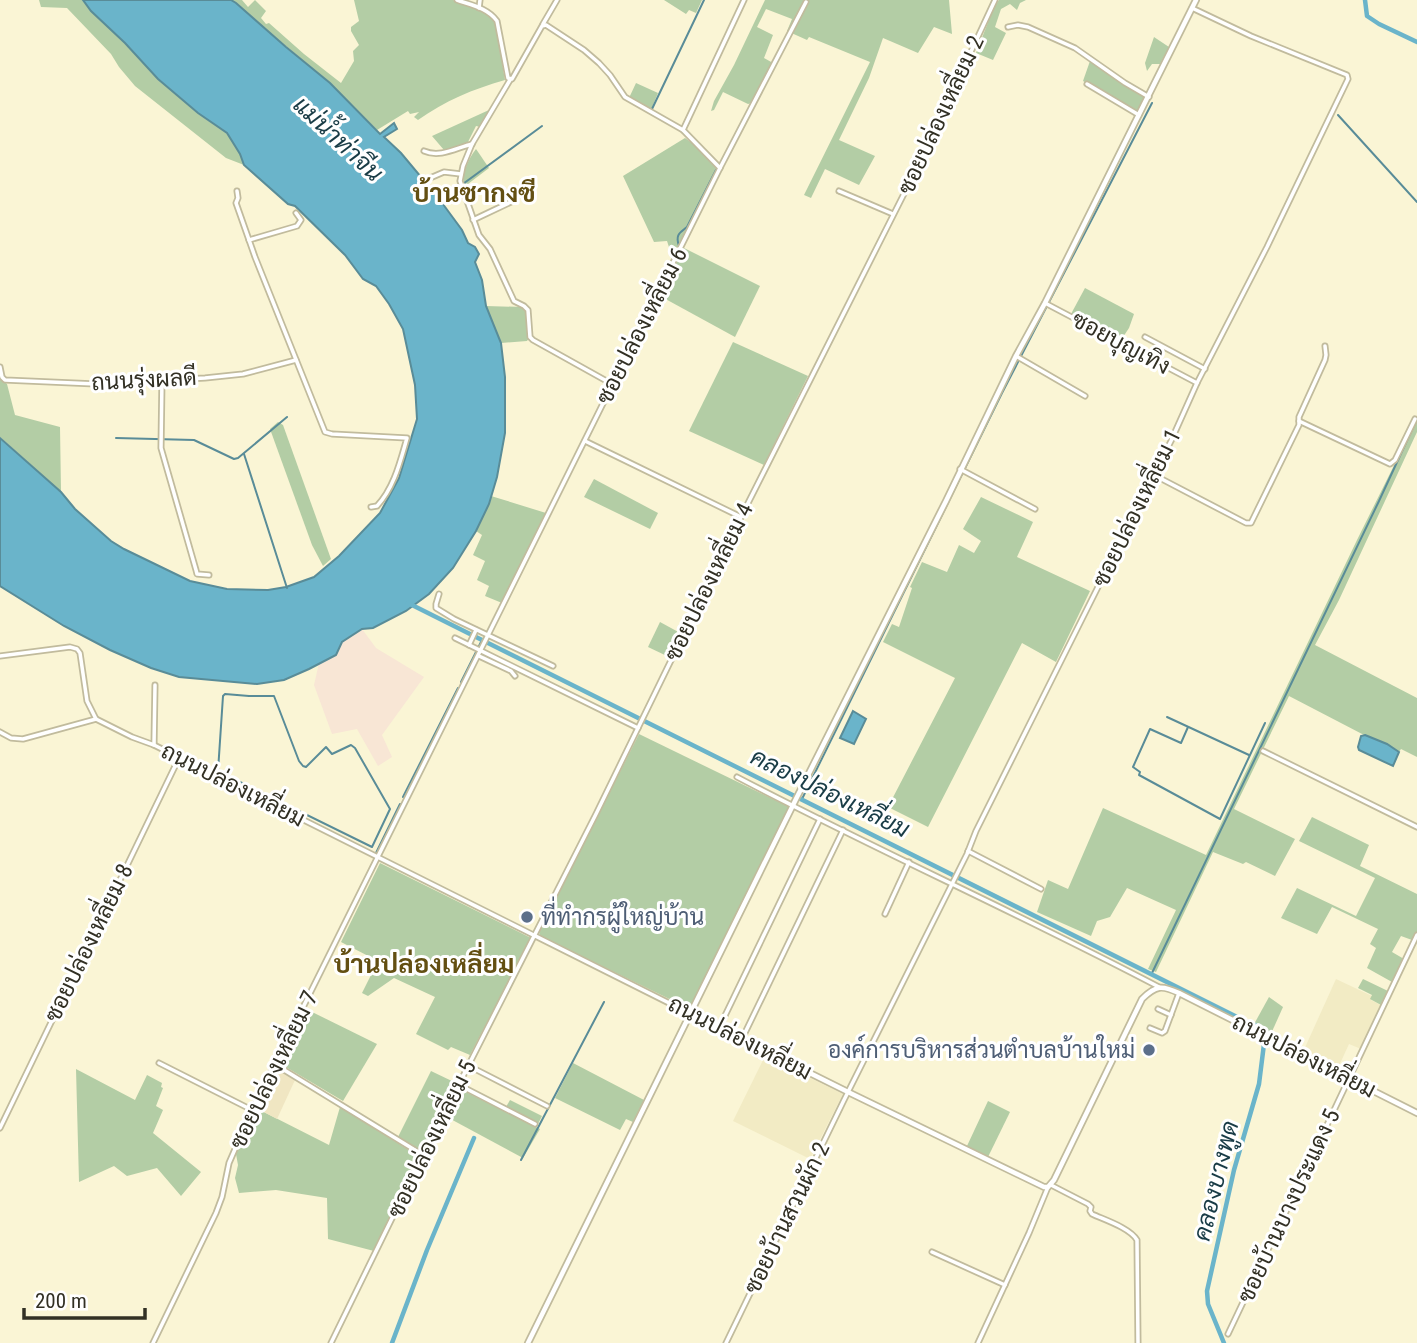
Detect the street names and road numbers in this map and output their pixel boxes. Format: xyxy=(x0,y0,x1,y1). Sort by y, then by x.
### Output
street label: ซอยปล่องเหลี่ยม 2 xyxy=(885,28,990,199)
street label: ซอยปล่องเหลี่ยม 6 xyxy=(584,240,693,409)
street label: ซอยบุญเทิง xyxy=(1066,305,1175,382)
street label: ถนนรุ่งผลดี xyxy=(91,362,197,398)
street label: ซอยปล่องเหลี่ยม 1 xyxy=(1080,421,1187,591)
street label: ซอยปล่องเหลี่ยม 4 xyxy=(652,495,759,665)
street label: ถนนปล่องเหลี่ยม xyxy=(157,730,313,833)
street label: ซอยปล่องเหลี่ยม 8 xyxy=(32,856,139,1026)
street label: ซอยปล่องเหลี่ยม 7 xyxy=(217,983,324,1153)
street label: ถนนปล่องเหลี่ยม xyxy=(664,983,820,1086)
street label: ถนนปล่องเหลี่ยม xyxy=(1228,1001,1384,1104)
street label: ซอยปล่องเหลี่ยม 5 xyxy=(375,1052,482,1222)
street label: ซอยบ้านบางประแดง 5 xyxy=(1230,1104,1346,1307)
street label: ซอยบ้านสวนผัก 2 xyxy=(737,1137,835,1298)

